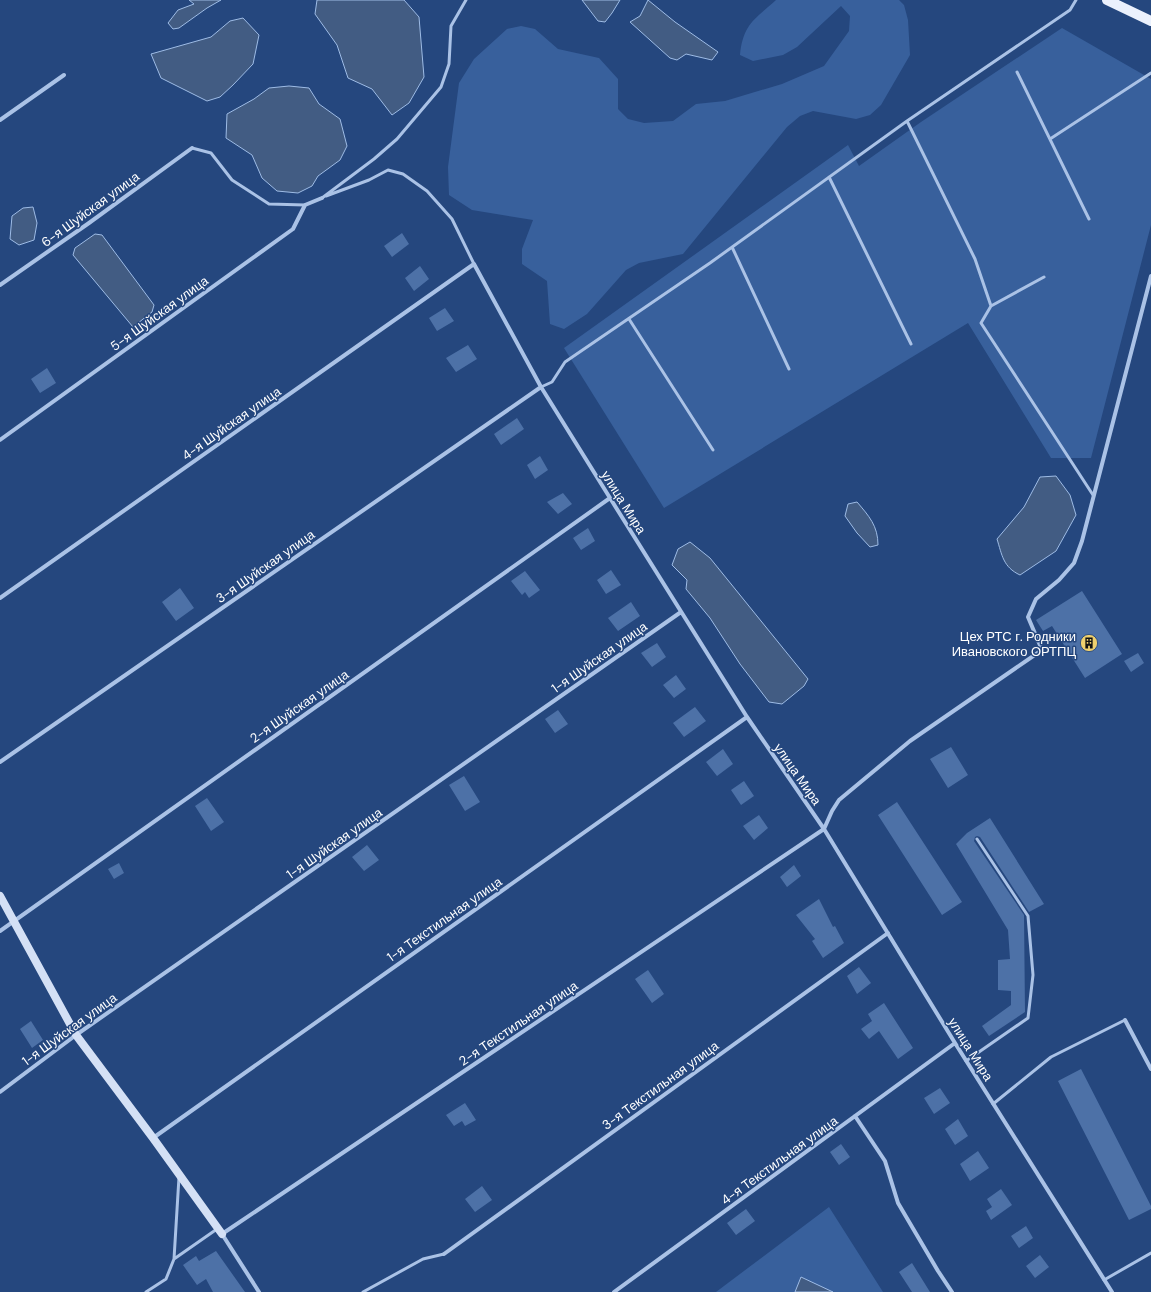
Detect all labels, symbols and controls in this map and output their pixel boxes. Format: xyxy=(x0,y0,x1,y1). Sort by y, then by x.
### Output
street label: 6-я Шуйская улица xyxy=(38,168,143,251)
street label: 5-я Шуйская улица xyxy=(107,272,212,355)
street label: 4-я Шуйская улица xyxy=(178,382,285,464)
street label: улица Мира xyxy=(597,467,650,538)
street label: 3-я Шуйская улица xyxy=(213,526,319,607)
street label: 1-я Шуйская улица xyxy=(548,618,651,697)
place label: Цех РТС г. Родники Ивановского ОРТПЦ xyxy=(952,628,1076,660)
building icon: Цех РТС г. Родники Ивановского ОРТПЦ xyxy=(1079,633,1099,653)
street label: 2-я Шуйская улица xyxy=(247,666,353,747)
street label: улица Мира xyxy=(770,740,826,809)
street label: 1-я Шуйская улица xyxy=(283,804,386,883)
street label: 1-я Текстильная улица xyxy=(383,873,506,966)
street label: 2-я Текстильная улица xyxy=(455,977,582,1070)
street label: 1-я Шуйская улица xyxy=(19,989,121,1070)
street label: улица Мира xyxy=(944,1014,997,1085)
street label: 3-я Текстильная улица xyxy=(599,1037,723,1133)
street label: 4-я Текстильная улица xyxy=(717,1112,842,1209)

